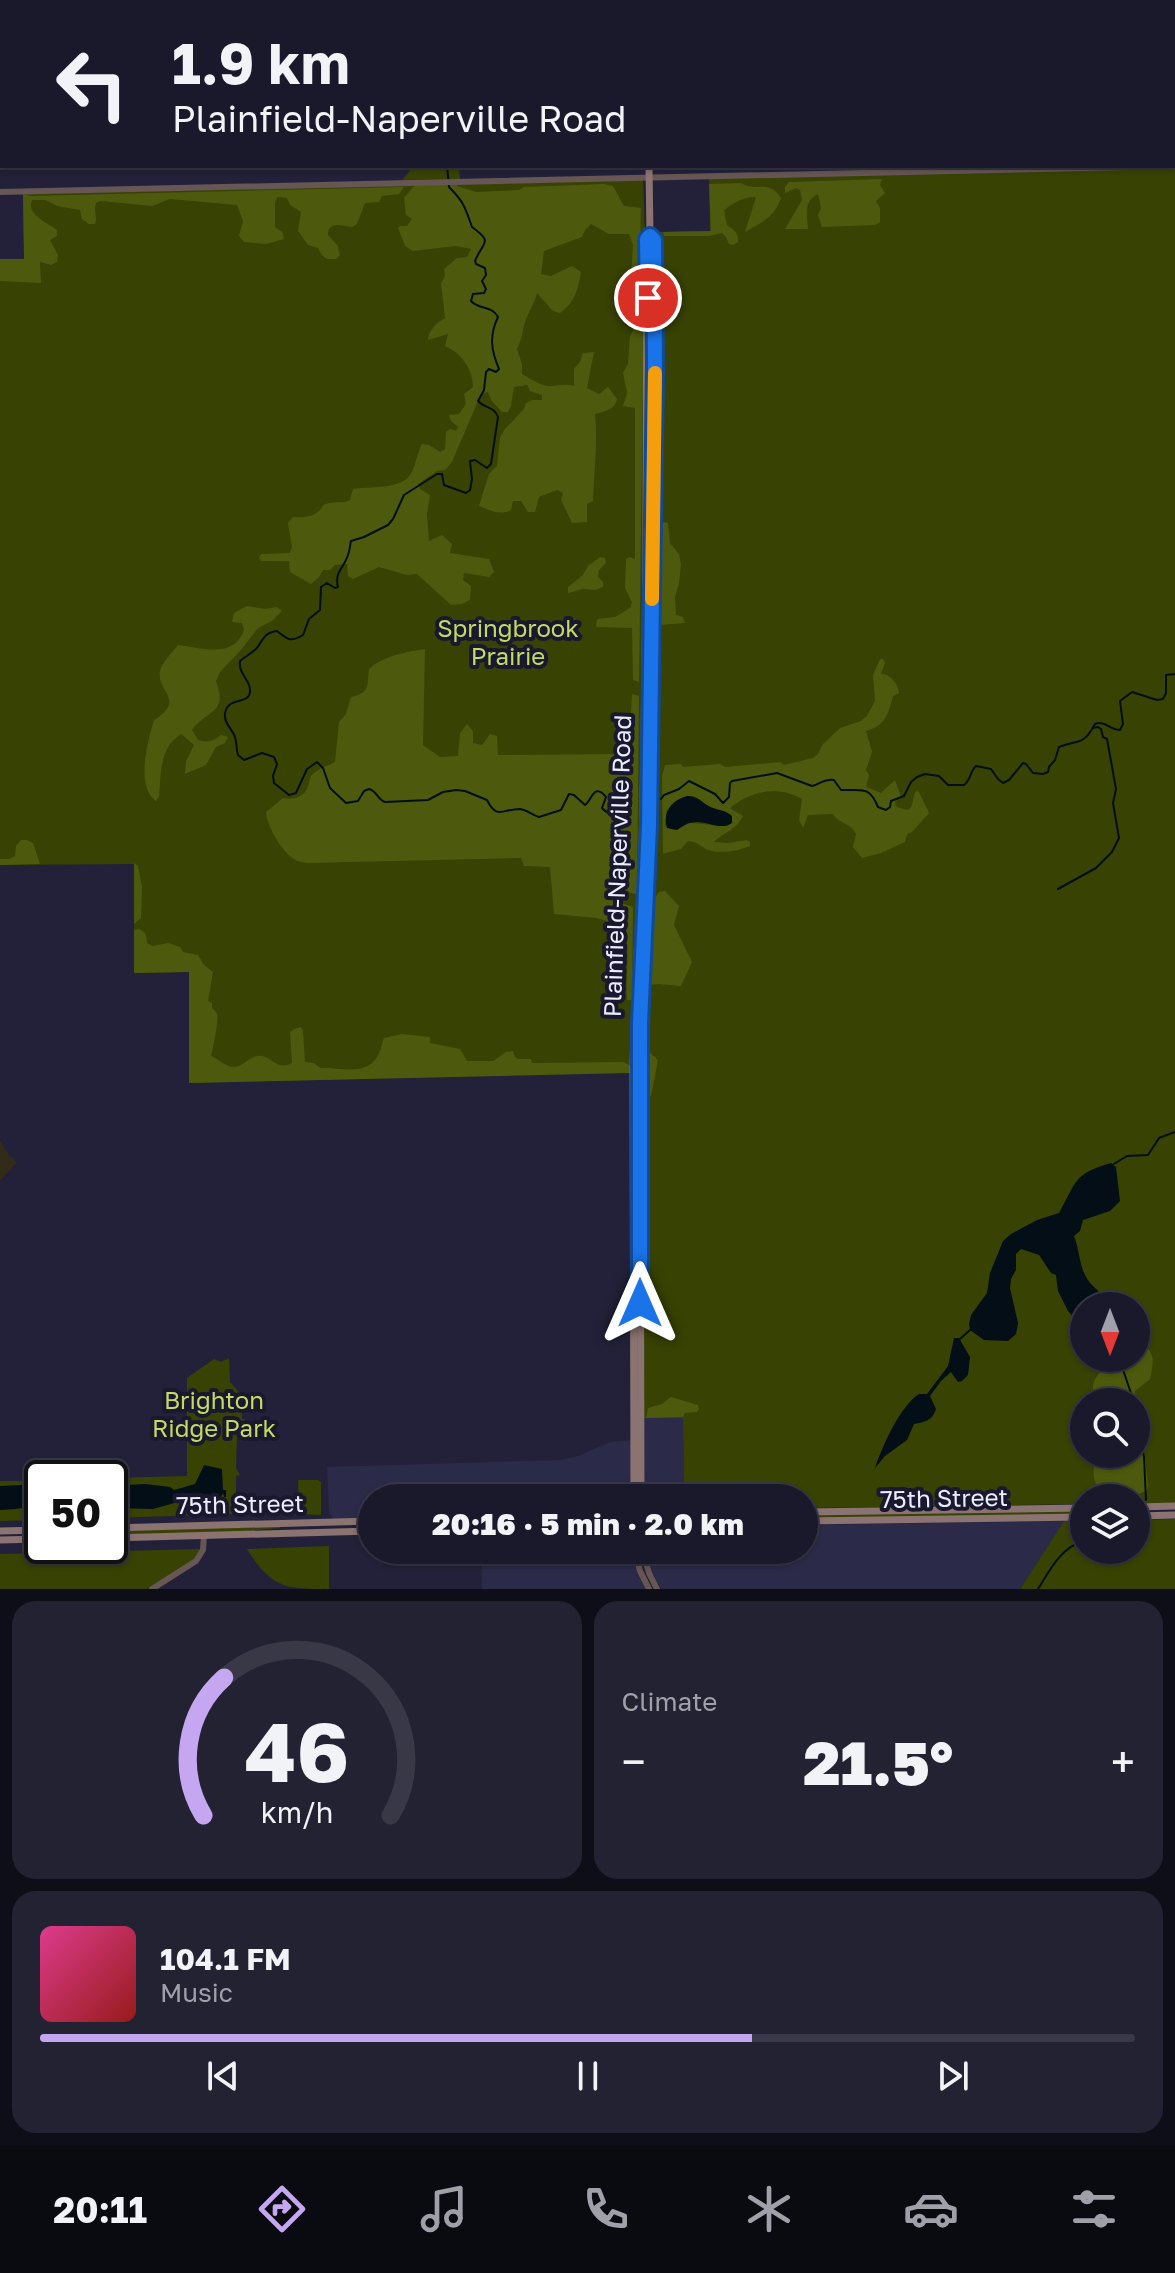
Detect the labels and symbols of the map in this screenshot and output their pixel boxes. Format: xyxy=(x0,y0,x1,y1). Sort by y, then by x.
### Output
pin xyxy=(614,264,682,332)
park label: Springbrook Prairie xyxy=(437,613,579,670)
street label: Plainfield-Naperville Road xyxy=(597,714,636,1018)
position arrow xyxy=(598,1261,682,1345)
north arrow xyxy=(1070,1292,1150,1372)
park label: Brighton Ridge Park xyxy=(152,1385,276,1442)
speed limit sign: 50 xyxy=(24,1460,128,1564)
street label: 75th Street xyxy=(880,1482,1008,1513)
street label: 75th Street xyxy=(176,1488,304,1519)

